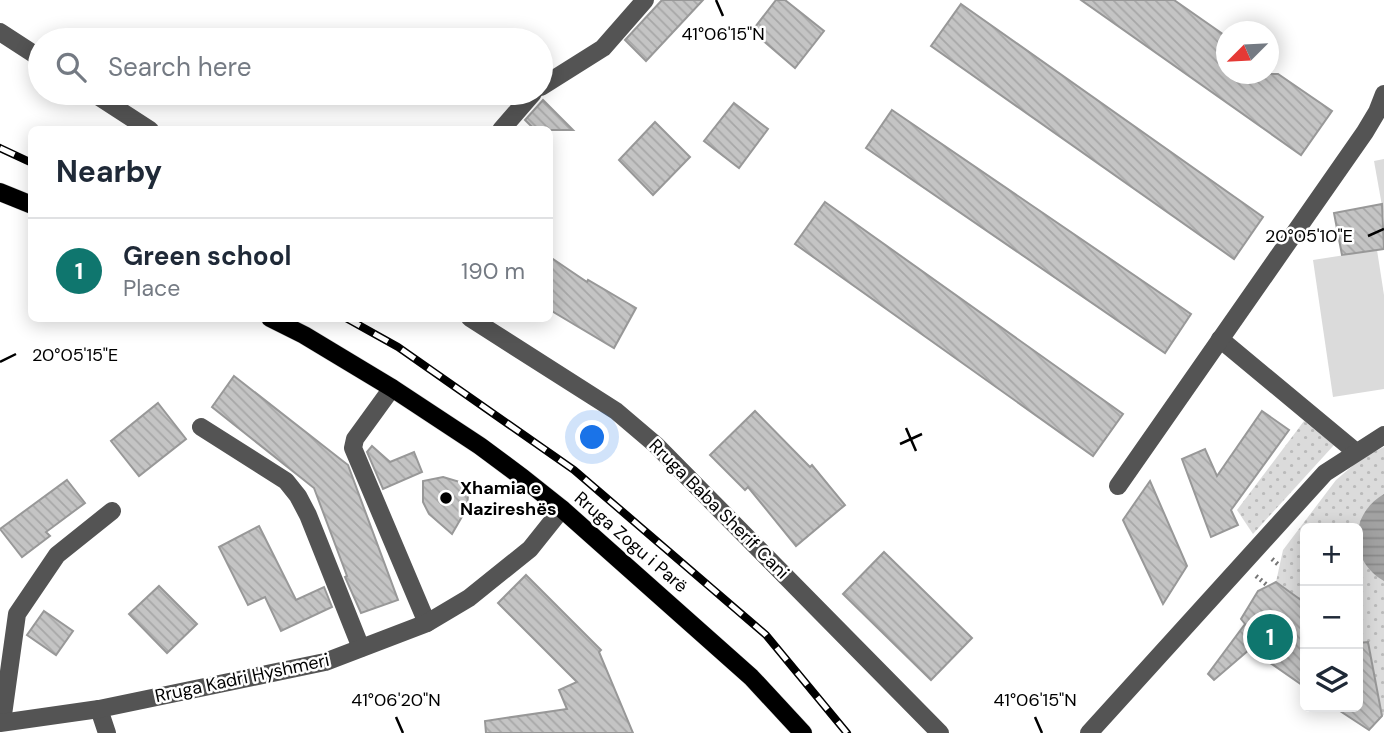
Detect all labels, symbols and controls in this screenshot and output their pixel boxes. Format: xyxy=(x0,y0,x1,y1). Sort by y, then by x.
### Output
north arrow xyxy=(1216,21,1279,84)
text: 41°06'15"N xyxy=(681,22,765,46)
search box xyxy=(28,28,553,105)
icon: search xyxy=(52,48,90,86)
text: Search here xyxy=(108,50,251,84)
text: Nearby xyxy=(56,152,162,191)
text: 20°05'10"E xyxy=(1265,224,1353,248)
text: Green school xyxy=(123,239,291,273)
text: 1 xyxy=(75,256,83,286)
text: 190 m xyxy=(461,256,525,286)
text: Place xyxy=(123,273,180,303)
text: 20°05'15"E xyxy=(32,343,118,367)
your location xyxy=(575,420,609,454)
street label: Rruga Baba Sherif Cani xyxy=(644,434,794,584)
place label: Xhamia e Nazireshës xyxy=(460,476,557,521)
street label: Rruga Zogu i Parë xyxy=(569,486,693,598)
marker: Xhamia e Nazireshës xyxy=(438,490,454,506)
map controls xyxy=(1300,523,1363,712)
button: + xyxy=(1300,523,1363,586)
button: − xyxy=(1300,586,1363,649)
pin: 1 xyxy=(1247,611,1293,663)
street label: Rruga Kadri Hyshmeri xyxy=(153,648,331,708)
button: layers xyxy=(1300,649,1363,712)
text: 41°06'20"N xyxy=(351,688,441,712)
text: 41°06'15"N xyxy=(993,688,1077,712)

